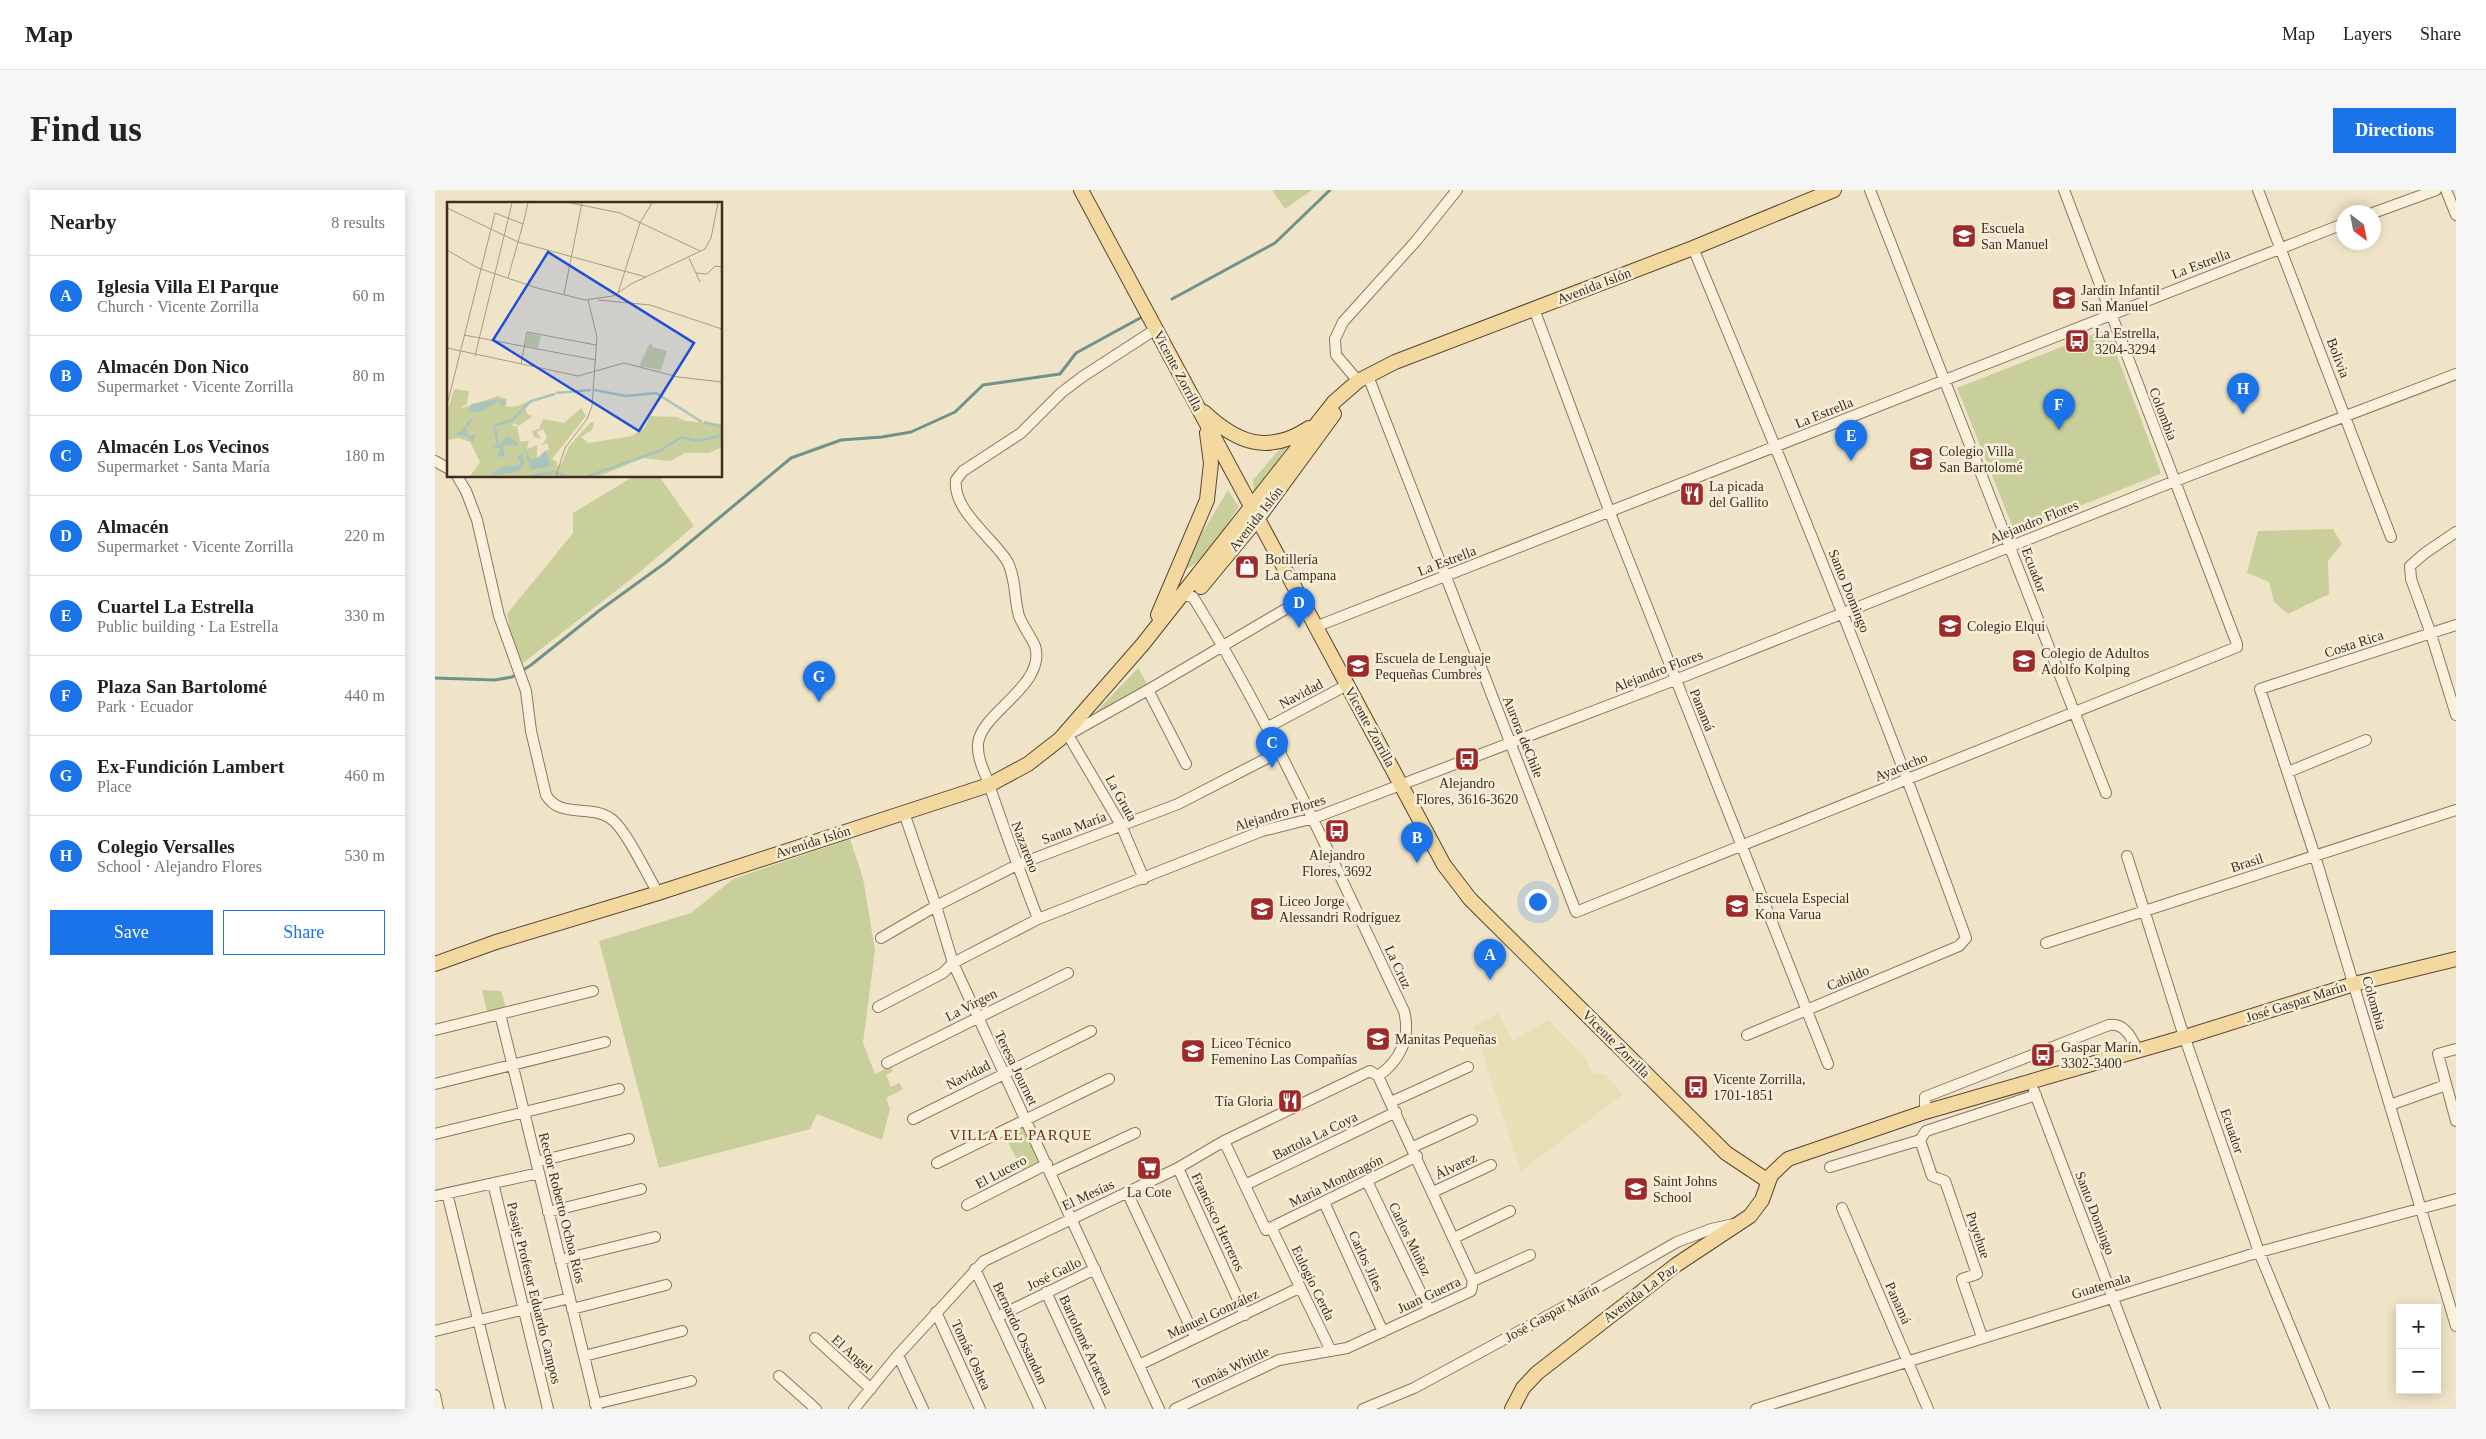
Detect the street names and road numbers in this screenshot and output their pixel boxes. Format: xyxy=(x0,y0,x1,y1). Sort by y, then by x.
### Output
street label: La Estrella xyxy=(2170,246,2233,282)
street label: Avenida Islón xyxy=(1555,265,1633,307)
street label: Vicente Zorrilla xyxy=(1150,328,1206,414)
street label: Bolivia xyxy=(2324,336,2353,381)
street label: Colombia xyxy=(2146,386,2180,443)
street label: La Estrella xyxy=(1793,394,1856,431)
street label: Avenida Islón xyxy=(1226,484,1286,554)
street label: Alejandro Flores xyxy=(1987,497,2081,547)
street label: La Estrella xyxy=(1416,543,1479,579)
street label: Ecuador xyxy=(2019,546,2049,595)
street label: Santo Domingo xyxy=(1826,547,1872,635)
street label: Costa Rica xyxy=(2323,627,2386,661)
street label: Alejandro Flores xyxy=(1611,647,1705,695)
street label: Navidad xyxy=(1277,676,1325,712)
street label: Vicente Zorrilla xyxy=(1342,684,1399,770)
street label: Panamá xyxy=(1687,687,1718,734)
street label: Aurora deChile xyxy=(1500,694,1546,780)
street label: Ayacucho xyxy=(1872,750,1930,784)
street label: La Gruta xyxy=(1102,772,1140,824)
street label: Alejandro Flores xyxy=(1233,792,1327,834)
street label: Santa María xyxy=(1040,809,1109,847)
street label: Nazareno xyxy=(1008,819,1042,875)
street label: Avenida Islón xyxy=(774,823,852,861)
street label: Brasil xyxy=(2229,851,2265,875)
street label: La Cruz xyxy=(1382,943,1414,991)
street label: Cabildo xyxy=(1825,962,1871,994)
street label: Colombia xyxy=(2359,974,2389,1032)
street label: José Gaspar Marín xyxy=(2244,979,2348,1025)
street label: La Virgen xyxy=(943,986,999,1024)
street label: Vicente Zorrilla xyxy=(1579,1007,1653,1081)
street label: Teresa Journet xyxy=(991,1028,1041,1108)
street label: Navidad xyxy=(943,1058,993,1092)
street label: Ecuador xyxy=(2217,1107,2247,1156)
street label: Bartola La Coya xyxy=(1270,1109,1361,1163)
street label: Rector Roberto Ochoa Ríos xyxy=(536,1131,588,1285)
street label: Álvarez xyxy=(1432,1149,1479,1182)
street label: El Lucero xyxy=(973,1152,1029,1192)
street label: María Mondragón xyxy=(1287,1152,1385,1210)
street label: Santo Domingo xyxy=(2072,1169,2118,1257)
street label: Francisco Herreros xyxy=(1189,1170,1247,1274)
street label: El Mesías xyxy=(1060,1176,1116,1214)
street label: Pasaje Profesor Eduardo Campos xyxy=(504,1200,564,1386)
street label: Carlos Muñoz xyxy=(1386,1200,1434,1278)
street label: Puyehue xyxy=(1963,1210,1993,1260)
street label: Carlos Jiles xyxy=(1345,1228,1387,1294)
street label: Eulogio Cerda xyxy=(1288,1243,1338,1324)
street label: José Gallo xyxy=(1024,1254,1084,1294)
street label: Avenida La Paz xyxy=(1600,1260,1680,1326)
street label: Guatemala xyxy=(2070,1270,2133,1302)
street label: Juan Guerra xyxy=(1395,1273,1464,1316)
street label: Bernardo Ossandon xyxy=(990,1280,1050,1386)
street label: Panamá xyxy=(1882,1280,1914,1327)
street label: José Gaspar Marín xyxy=(1502,1281,1602,1345)
street label: Manuel González xyxy=(1165,1286,1261,1342)
street label: Bartolomé Aracena xyxy=(1056,1293,1116,1398)
street label: Tomás Oshea xyxy=(948,1318,994,1393)
street label: El Angel xyxy=(829,1332,875,1376)
street label: Tomás Whittle xyxy=(1191,1344,1271,1392)

